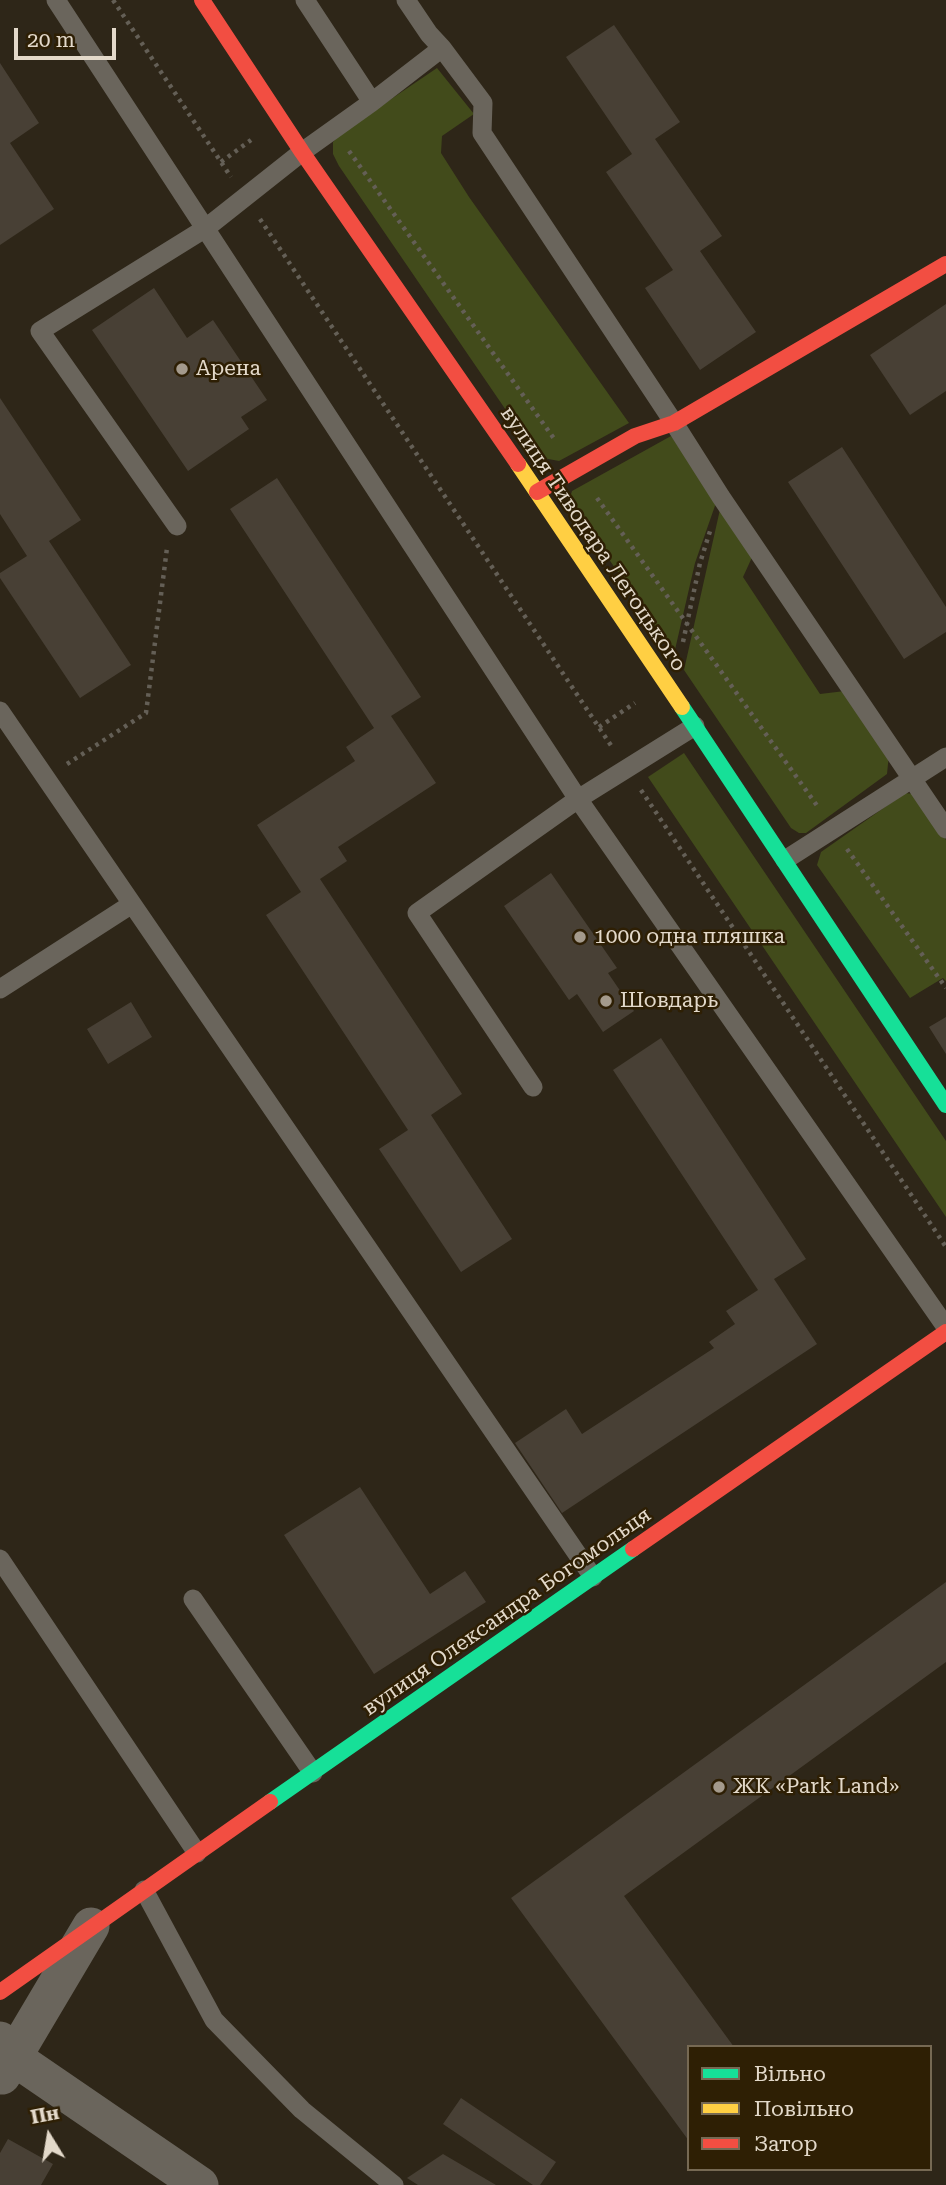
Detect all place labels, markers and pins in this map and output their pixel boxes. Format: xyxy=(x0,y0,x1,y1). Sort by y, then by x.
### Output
place label: Арена xyxy=(196,356,261,382)
marker: Арена xyxy=(174,361,190,377)
place label: 1000 одна пляшка xyxy=(594,924,785,950)
marker: 1000 одна пляшка xyxy=(572,929,588,945)
place label: Шовдарь xyxy=(620,988,718,1014)
marker: Шовдарь xyxy=(598,993,614,1009)
place label: ЖК «Park Land» xyxy=(733,1774,899,1800)
marker: ЖК «Park Land» xyxy=(711,1779,727,1795)

